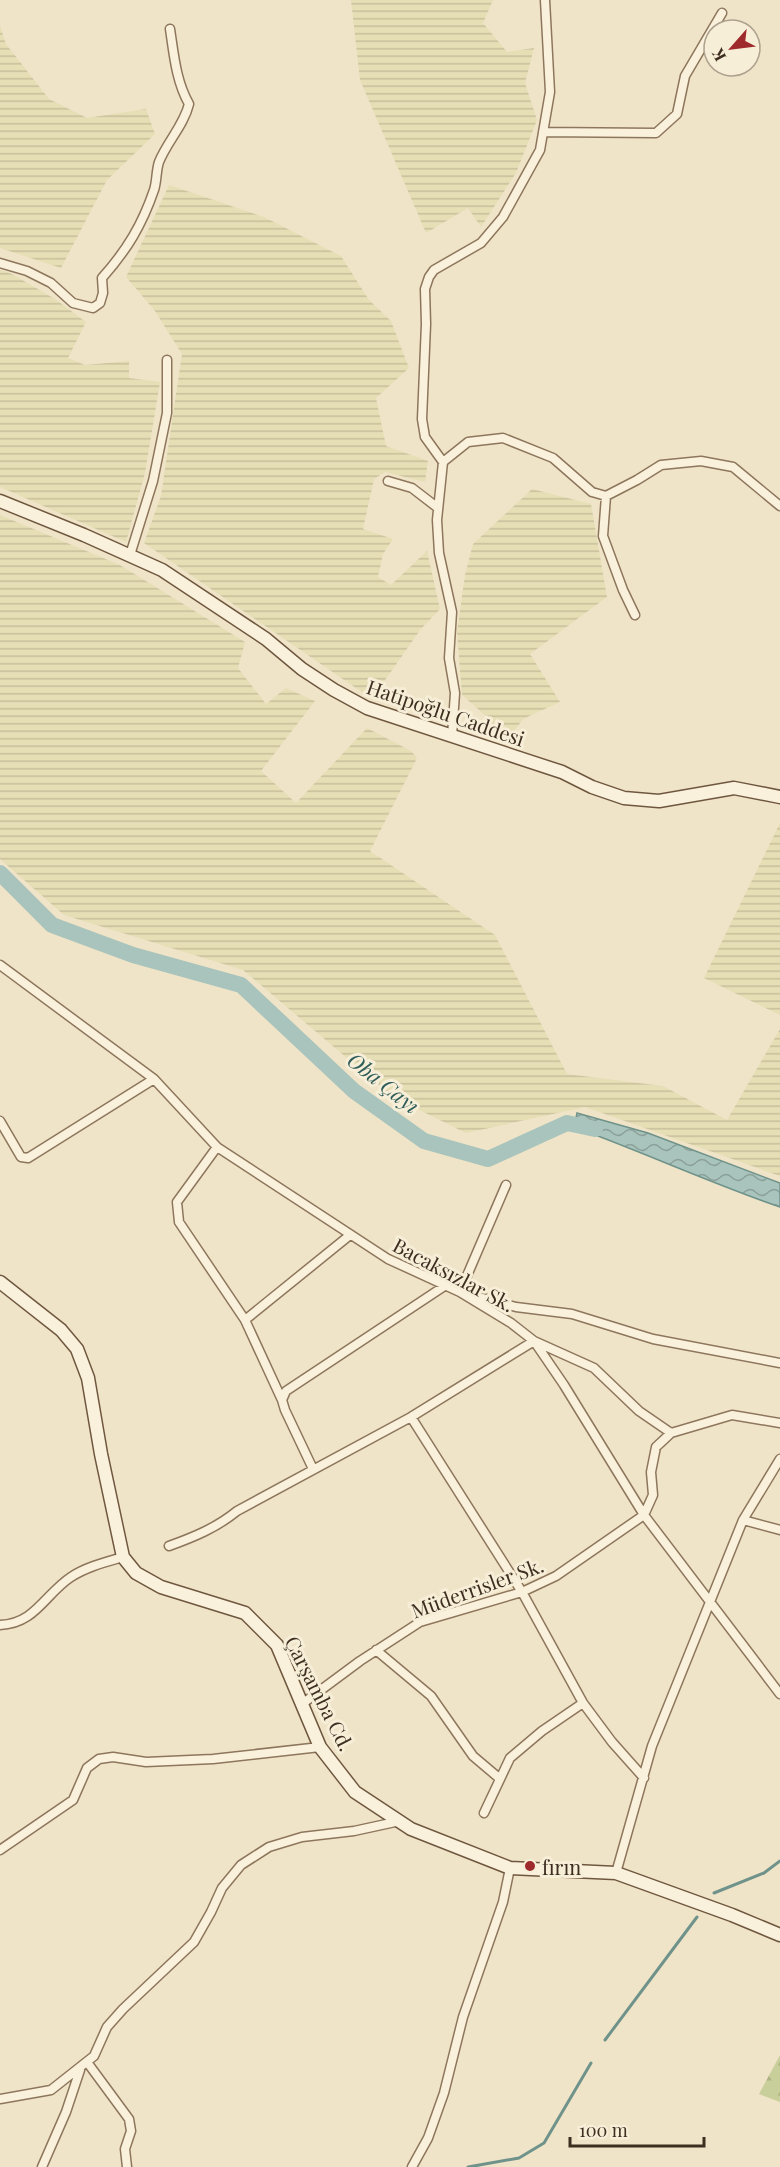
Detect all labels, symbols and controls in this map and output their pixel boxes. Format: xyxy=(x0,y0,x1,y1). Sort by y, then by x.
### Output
north arrow xyxy=(702,18,762,78)
text: K xyxy=(706,45,730,65)
street label: Hatipoğlu Caddesi xyxy=(363,672,529,752)
water label: Oba Çayı xyxy=(342,1045,426,1119)
street label: Bacaksızlar Sk. xyxy=(389,1231,519,1317)
street label: Müderrisler Sk. xyxy=(407,1551,547,1623)
street label: Çarşamba Cd. xyxy=(279,1631,361,1755)
place label: fırın xyxy=(542,1853,581,1880)
marker: fırın xyxy=(523,1859,537,1873)
scale bar xyxy=(570,2110,704,2148)
text: 100 m xyxy=(579,2118,628,2142)

